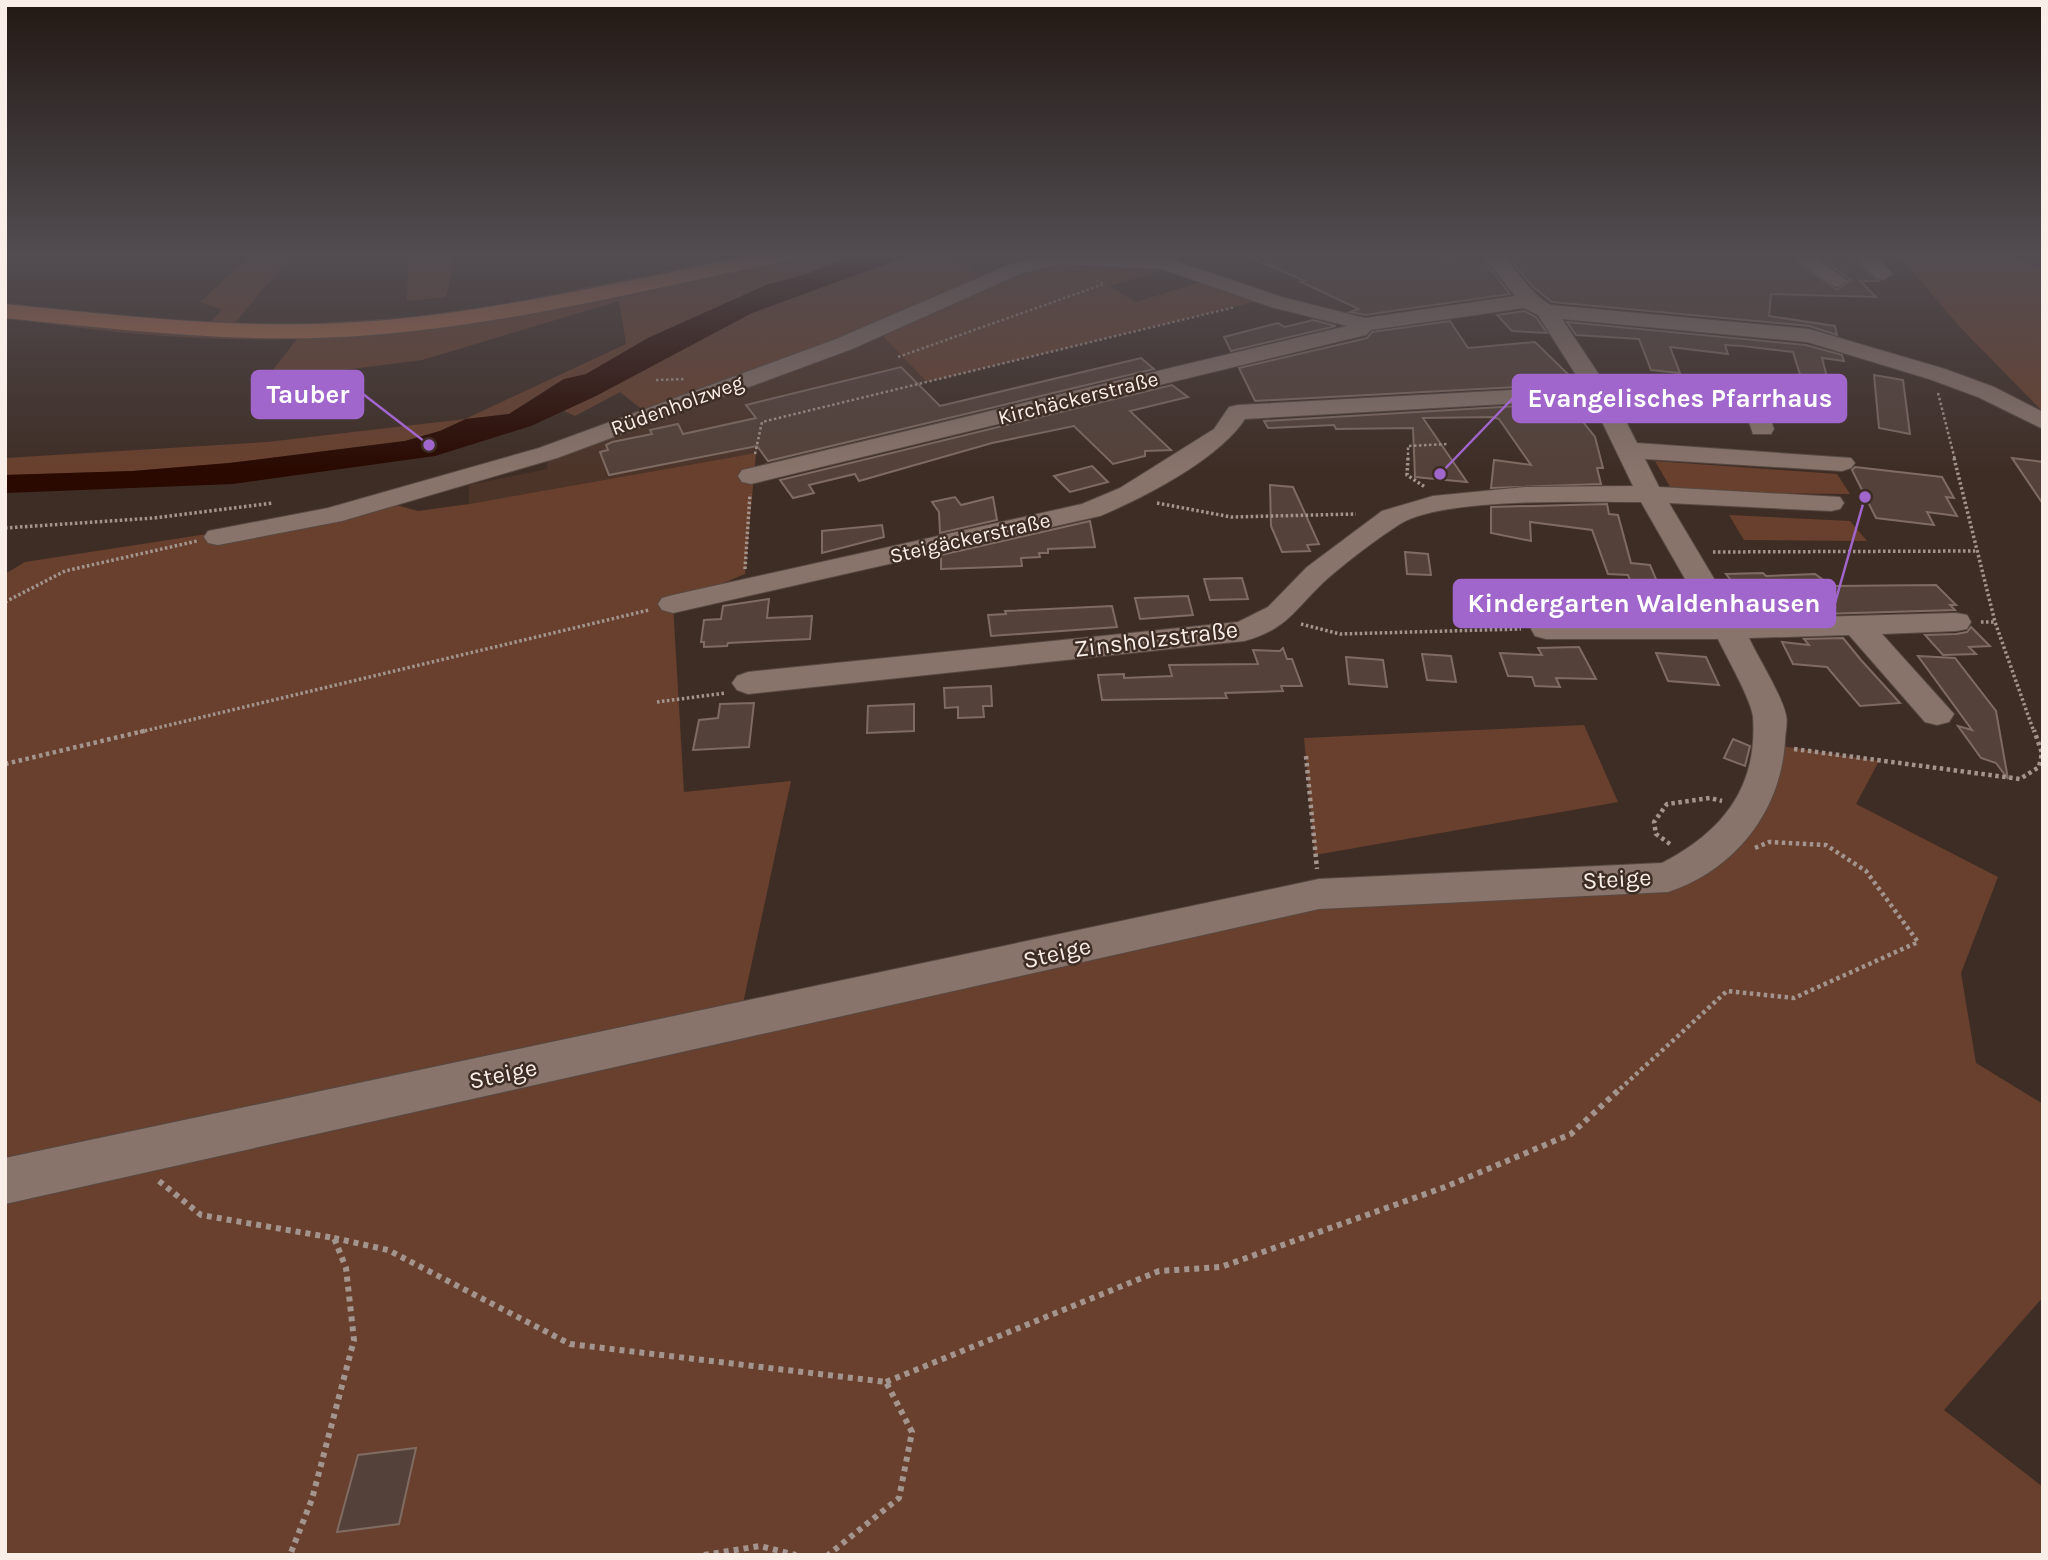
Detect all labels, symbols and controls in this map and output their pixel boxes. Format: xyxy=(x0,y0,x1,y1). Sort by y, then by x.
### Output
street label: Kirchäckerstraße xyxy=(995,366,1161,430)
street label: Rüdenholzweg xyxy=(607,370,747,440)
callout: Tauber xyxy=(252,371,363,418)
callout: Evangelisches Pfarrhaus xyxy=(1513,375,1846,422)
text: Tauber xyxy=(267,379,350,410)
text: Evangelisches Pfarrhaus xyxy=(1528,383,1832,414)
street label: Steigäckerstraße xyxy=(887,508,1053,568)
callout: Kindergarten Waldenhausen xyxy=(1454,580,1835,627)
text: Kindergarten Waldenhausen xyxy=(1468,588,1820,619)
street label: Zinsholzstraße xyxy=(1073,615,1239,663)
street label: Steige xyxy=(1582,863,1652,895)
street label: Steige xyxy=(1020,932,1094,974)
street label: Steige xyxy=(466,1053,540,1095)

